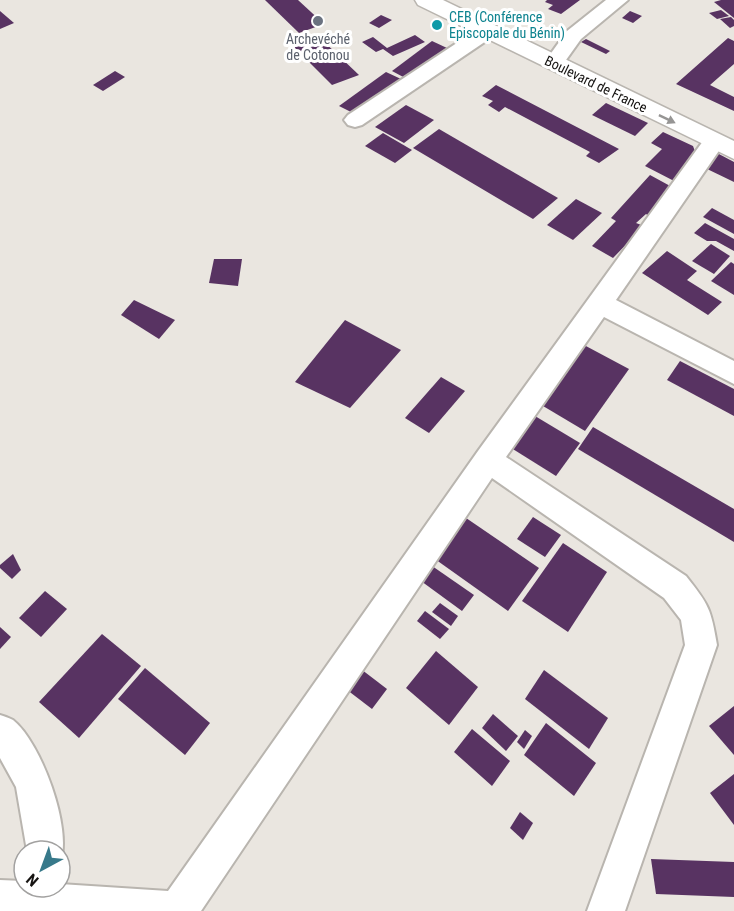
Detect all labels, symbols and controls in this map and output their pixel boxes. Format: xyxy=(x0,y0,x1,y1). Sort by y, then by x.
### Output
place label: CEB (Conférence Episcopale du Bénin) xyxy=(449,9,565,42)
marker: Archevéché de Cotonou xyxy=(311,14,325,28)
marker: CEB (Conférence Episcopale du Bénin) xyxy=(430,18,444,32)
place label: Archevéché de Cotonou xyxy=(286,31,351,63)
street label: Boulevard de France xyxy=(542,52,650,116)
one-way arrow xyxy=(658,114,675,123)
north arrow xyxy=(12,839,72,899)
text: N xyxy=(23,870,42,890)

